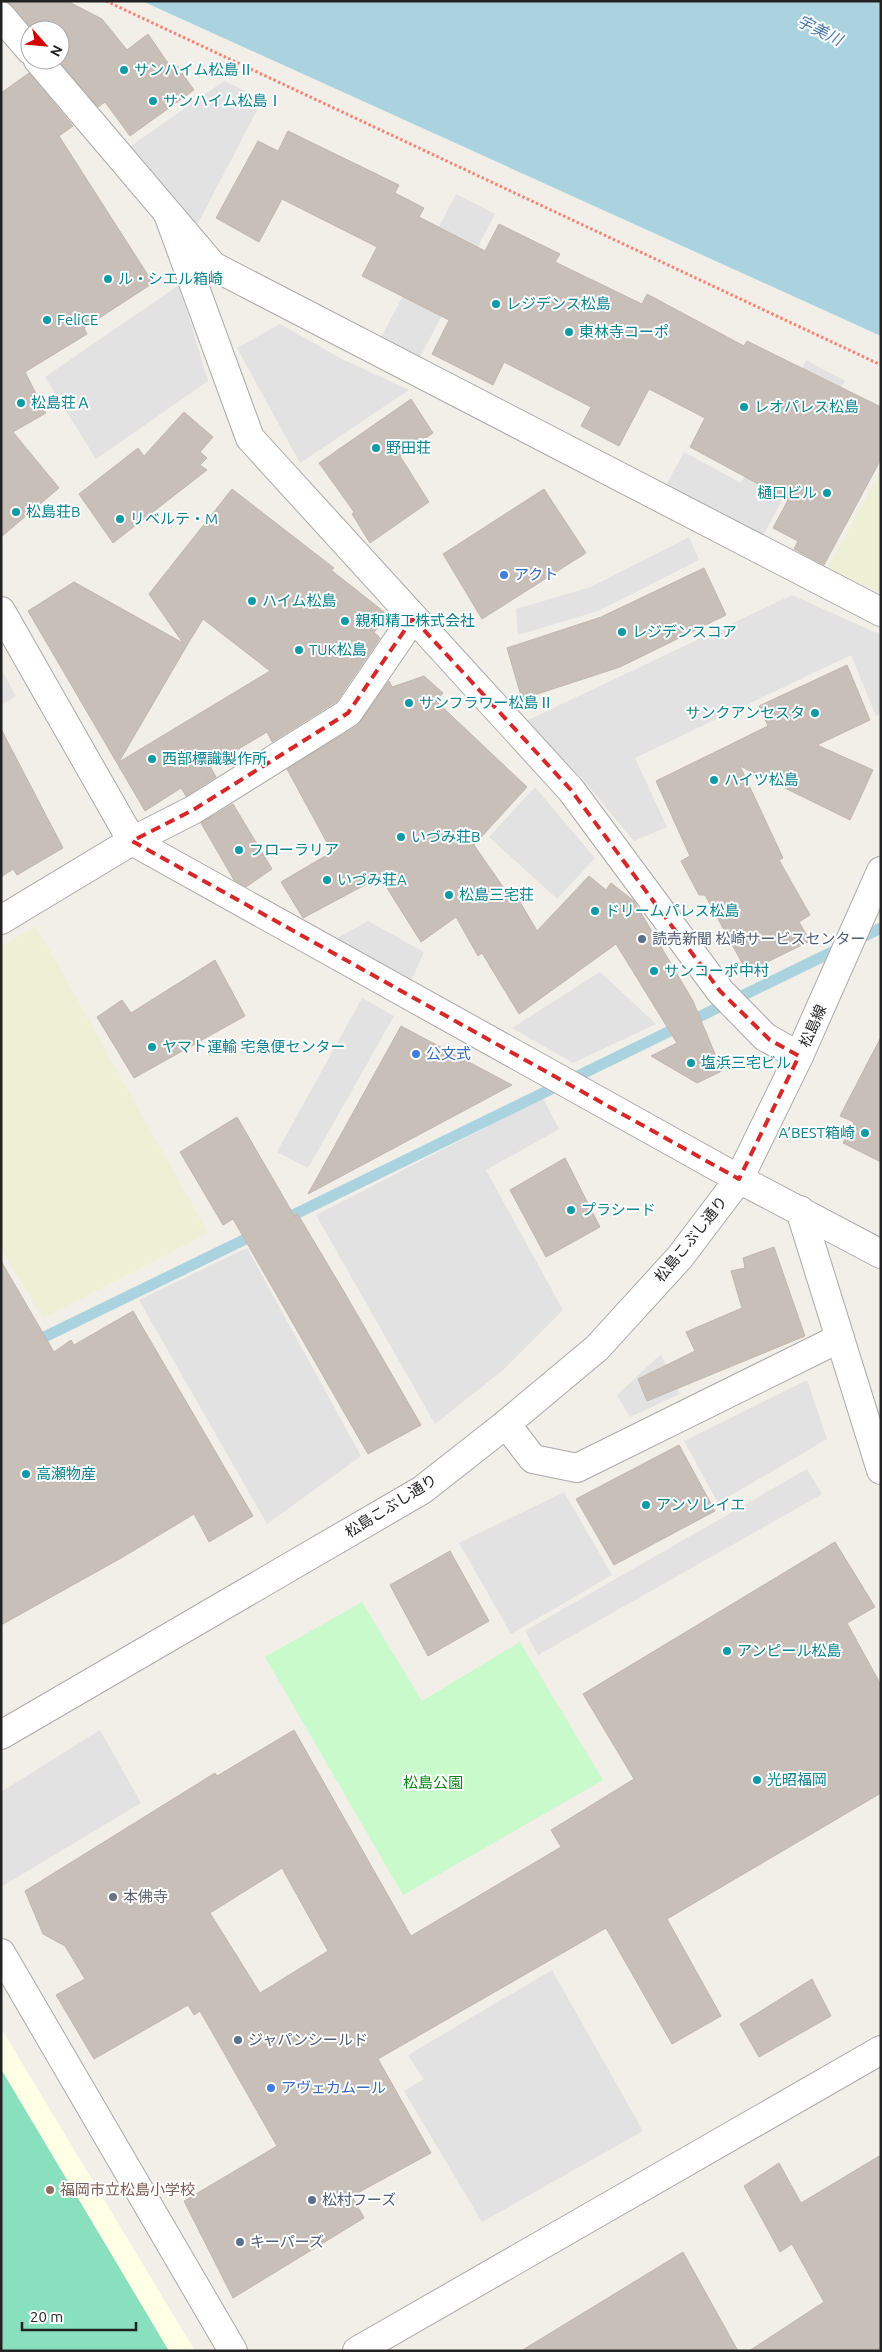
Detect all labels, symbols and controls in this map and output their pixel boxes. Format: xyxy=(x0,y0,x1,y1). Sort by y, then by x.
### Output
water label: 宇美川 xyxy=(794,11,847,49)
north arrow xyxy=(20,20,70,70)
text: N xyxy=(47,43,66,59)
place label: サンハイム松島Ⅱ xyxy=(134,61,253,78)
marker: サンハイム松島Ⅱ xyxy=(118,64,130,76)
place label: サンハイム松島Ⅰ xyxy=(163,92,282,109)
marker: サンハイム松島Ⅰ xyxy=(147,95,159,107)
place label: ル・シエル箱崎 xyxy=(118,270,223,287)
marker: ル・シエル箱崎 xyxy=(102,273,114,285)
place label: レジデンス松島 xyxy=(506,295,611,312)
marker: レジデンス松島 xyxy=(490,298,502,310)
place label: FeliCE xyxy=(57,311,98,328)
marker: FeliCE xyxy=(41,314,53,326)
place label: 東林寺コーポ xyxy=(579,323,669,340)
marker: 東林寺コーポ xyxy=(563,326,575,338)
place label: 松島荘Ａ xyxy=(31,394,91,411)
marker: 松島荘Ａ xyxy=(15,397,27,409)
place label: レオパレス松島 xyxy=(754,398,859,415)
marker: レオパレス松島 xyxy=(738,401,750,413)
place label: 野田荘 xyxy=(386,439,431,456)
marker: 野田荘 xyxy=(370,442,382,454)
place label: 樋口ビル xyxy=(757,484,817,501)
marker: 樋口ビル xyxy=(821,487,833,499)
place label: 松島荘B xyxy=(26,503,81,520)
marker: 松島荘B xyxy=(10,506,22,518)
place label: リベルテ・M xyxy=(130,510,218,527)
marker: リベルテ・M xyxy=(114,513,126,525)
place label: アクト xyxy=(514,566,558,583)
marker: アクト xyxy=(498,569,510,581)
place label: ハイム松島 xyxy=(262,592,336,609)
marker: ハイム松島 xyxy=(246,595,258,607)
place label: 親和精工株式会社 xyxy=(355,612,475,629)
marker: 親和精工株式会社 xyxy=(339,615,351,627)
place label: レジデンスコア xyxy=(632,623,737,640)
marker: レジデンスコア xyxy=(616,626,628,638)
place label: TUK松島 xyxy=(309,641,367,658)
marker: TUK松島 xyxy=(293,644,305,656)
place label: サンフラワー松島Ⅱ xyxy=(419,694,554,711)
marker: サンフラワー松島Ⅱ xyxy=(403,697,415,709)
place label: サンクアンセスタ xyxy=(686,704,805,721)
marker: サンクアンセスタ xyxy=(809,707,821,719)
place label: 西部標識製作所 xyxy=(162,750,267,767)
marker: 西部標識製作所 xyxy=(146,753,158,765)
place label: ハイツ松島 xyxy=(724,771,799,788)
marker: ハイツ松島 xyxy=(708,774,720,786)
place label: いづみ荘B xyxy=(411,828,481,845)
marker: いづみ荘B xyxy=(395,831,407,843)
place label: フローラリア xyxy=(249,841,339,858)
marker: フローラリア xyxy=(233,844,245,856)
place label: いづみ荘A xyxy=(337,871,407,888)
marker: いづみ荘A xyxy=(321,874,333,886)
place label: 松島三宅荘 xyxy=(459,886,534,903)
marker: 松島三宅荘 xyxy=(443,889,455,901)
place label: ドリームパレス松島 xyxy=(605,902,740,919)
marker: ドリームパレス松島 xyxy=(589,905,601,917)
place label: 読売新聞 松崎サービスセンター xyxy=(652,930,865,947)
marker: 読売新聞 松崎サービスセンター xyxy=(636,933,648,945)
place label: サンコーポ中村 xyxy=(664,962,769,979)
marker: サンコーポ中村 xyxy=(648,965,660,977)
street label: 松島線 xyxy=(796,1002,829,1050)
place label: ヤマト運輸 宅急便センター xyxy=(162,1038,345,1055)
marker: ヤマト運輸 宅急便センター xyxy=(146,1041,158,1053)
place label: 公文式 xyxy=(426,1045,471,1062)
marker: 公文式 xyxy=(410,1048,422,1060)
place label: 塩浜三宅ビル xyxy=(701,1054,791,1071)
marker: 塩浜三宅ビル xyxy=(685,1057,697,1069)
place label: A’BEST箱崎 xyxy=(779,1124,855,1141)
marker: A’BEST箱崎 xyxy=(859,1127,871,1139)
street label: 松島こぶし通り xyxy=(651,1193,730,1285)
place label: プラシード xyxy=(581,1201,656,1218)
marker: プラシード xyxy=(565,1204,577,1216)
place label: 高瀬物産 xyxy=(36,1465,96,1482)
marker: 高瀬物産 xyxy=(20,1468,32,1480)
street label: 松島こぶし通り xyxy=(342,1471,440,1541)
place label: アンソレイエ xyxy=(656,1496,745,1513)
marker: アンソレイエ xyxy=(640,1499,652,1511)
place label: アンピール松島 xyxy=(737,1642,841,1659)
marker: アンピール松島 xyxy=(721,1645,733,1657)
place label: 光昭福岡 xyxy=(767,1771,827,1788)
park label: 松島公園 xyxy=(403,1774,463,1791)
marker: 光昭福岡 xyxy=(751,1774,763,1786)
place label: 本佛寺 xyxy=(123,1888,168,1905)
marker: 本佛寺 xyxy=(107,1891,119,1903)
place label: ジャパンシールド xyxy=(248,2031,368,2048)
marker: ジャパンシールド xyxy=(232,2034,244,2046)
place label: アヴェカムール xyxy=(281,2079,386,2096)
marker: アヴェカムール xyxy=(265,2082,277,2094)
place label: 福岡市立松島小学校 xyxy=(60,2181,195,2198)
marker: 福岡市立松島小学校 xyxy=(44,2184,56,2196)
place label: 松村フーズ xyxy=(322,2191,396,2208)
marker: 松村フーズ xyxy=(306,2194,318,2206)
place label: キーパーズ xyxy=(250,2233,324,2250)
marker: キーパーズ xyxy=(234,2236,246,2248)
scale bar xyxy=(22,2300,136,2332)
text: 20 m xyxy=(30,2308,63,2325)

